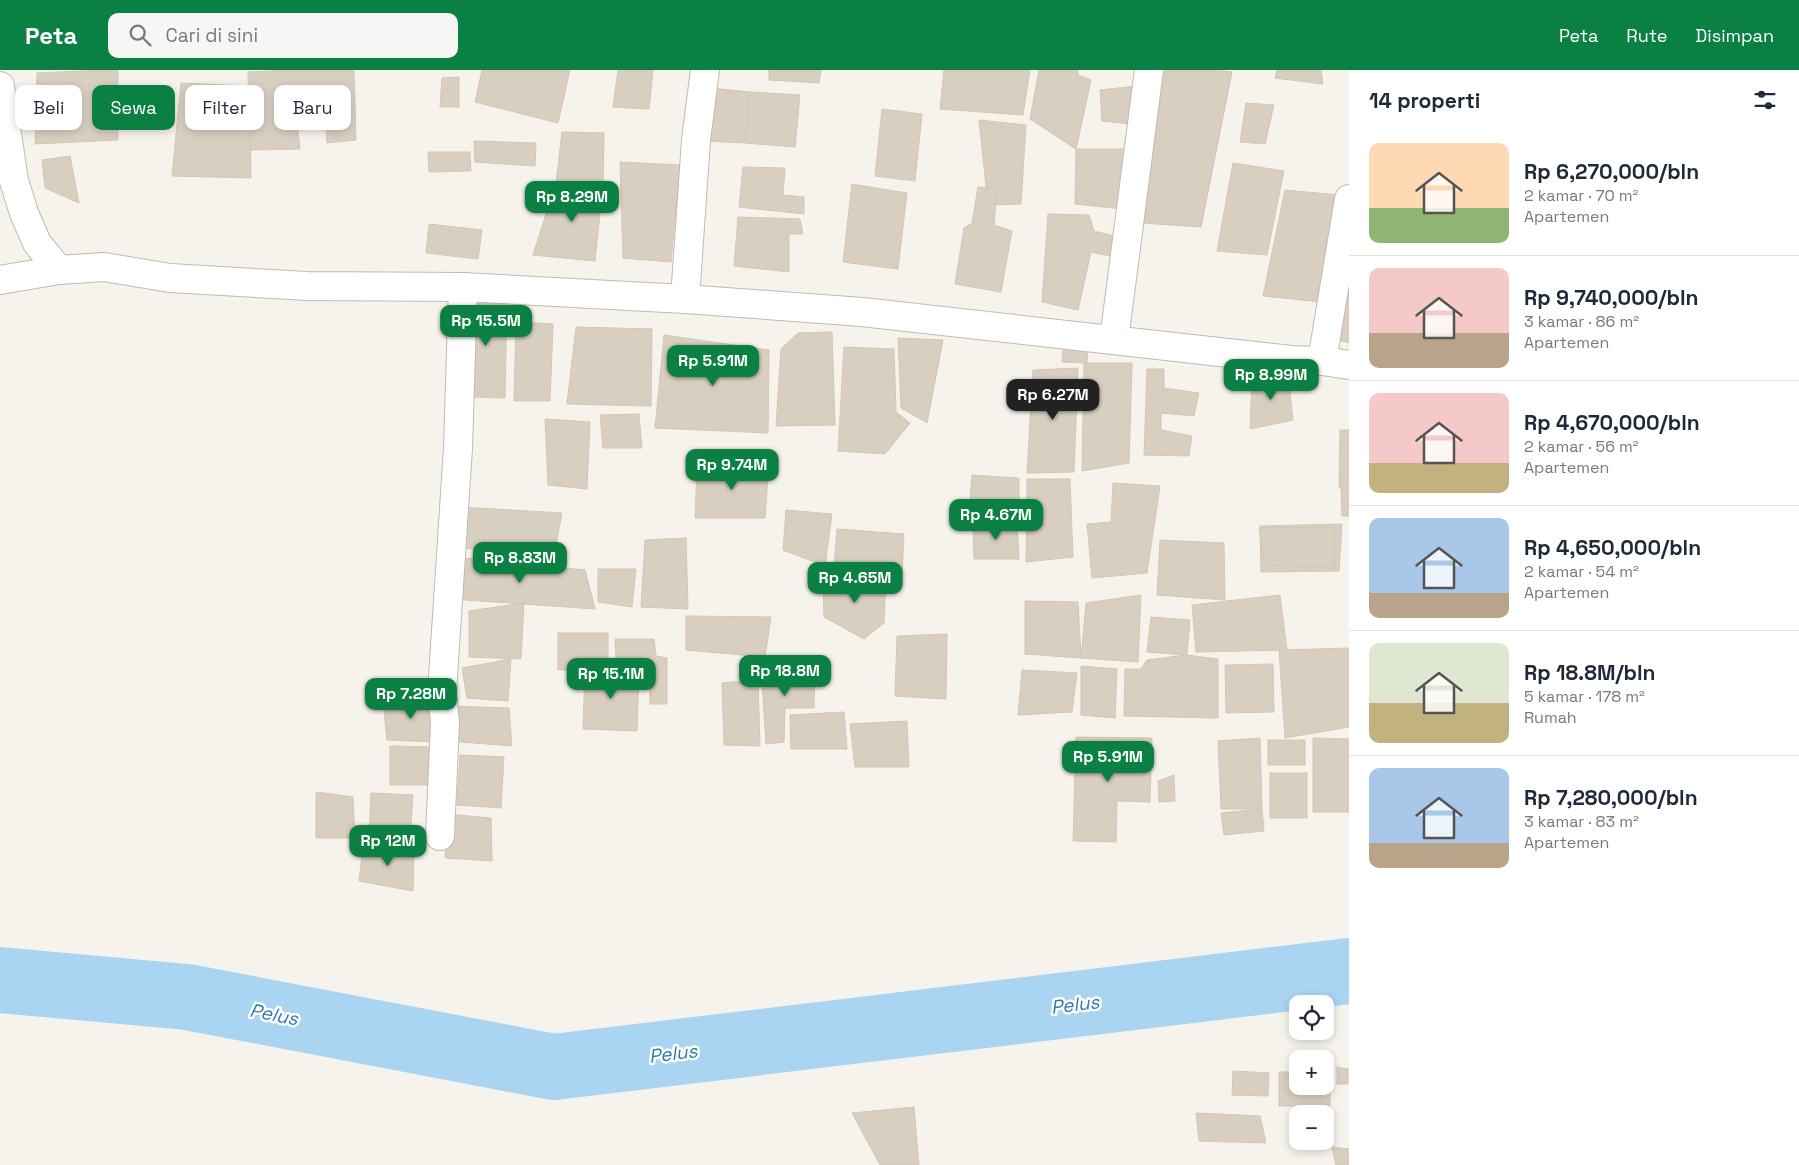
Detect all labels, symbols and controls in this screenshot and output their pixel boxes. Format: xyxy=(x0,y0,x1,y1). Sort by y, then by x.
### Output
search box xyxy=(108,13,458,58)
text: Peta xyxy=(25,20,78,51)
icon: search xyxy=(126,21,154,49)
text: Cari di sini xyxy=(166,23,258,48)
text: Peta xyxy=(1559,24,1598,47)
text: Rute xyxy=(1626,24,1667,47)
text: Disimpan xyxy=(1695,24,1774,47)
chip: Beli xyxy=(15,85,82,130)
chip: Sewa xyxy=(92,85,175,130)
chip: Filter xyxy=(185,85,264,130)
chip: Baru xyxy=(274,85,351,130)
icon: filters xyxy=(1751,86,1779,114)
text: 14 properti xyxy=(1369,87,1480,114)
text: Rp 6,270,000/bln xyxy=(1524,158,1699,185)
icon: home xyxy=(1409,163,1469,223)
pin: Rp 8.29M xyxy=(520,180,624,223)
text: 2 kamar · 70 m² xyxy=(1524,185,1638,206)
text: Rp 8.29M xyxy=(536,186,608,207)
text: Apartemen xyxy=(1524,206,1609,227)
text: Rp 9,740,000/bln xyxy=(1524,284,1698,311)
icon: home xyxy=(1409,288,1469,348)
pin: Rp 15.5M xyxy=(434,304,538,347)
text: Rp 15.5M xyxy=(451,310,521,331)
text: 3 kamar · 86 m² xyxy=(1524,311,1639,332)
text: Apartemen xyxy=(1524,332,1609,353)
pin: Rp 5.91M xyxy=(661,344,765,387)
text: Rp 5.91M xyxy=(678,350,748,371)
pin: Rp 8.99M xyxy=(1219,358,1323,401)
text: Rp 8.99M xyxy=(1235,364,1307,385)
pin: Rp 6.27M xyxy=(1001,378,1105,421)
text: Rp 6.27M xyxy=(1017,384,1089,405)
text: Rp 4,670,000/bln xyxy=(1524,409,1700,436)
icon: home xyxy=(1409,413,1469,473)
text: 2 kamar · 56 m² xyxy=(1524,436,1639,457)
pin: Rp 9.74M xyxy=(680,448,784,491)
text: Rp 9.74M xyxy=(697,454,767,475)
text: Apartemen xyxy=(1524,457,1609,478)
pin: Rp 4.67M xyxy=(944,498,1048,541)
text: Rp 4.67M xyxy=(960,504,1032,525)
text: Rp 4,650,000/bln xyxy=(1524,534,1701,561)
icon: home xyxy=(1409,538,1469,598)
pin: Rp 8.83M xyxy=(468,542,572,584)
text: Rp 8.83M xyxy=(484,547,556,568)
text: 2 kamar · 54 m² xyxy=(1524,561,1639,582)
pin: Rp 4.65M xyxy=(803,562,907,604)
text: Rp 4.65M xyxy=(819,567,891,588)
text: Apartemen xyxy=(1524,582,1609,603)
pin: Rp 18.8M xyxy=(733,654,837,697)
pin: Rp 15.1M xyxy=(559,658,663,700)
text: Rp 18.8M/bln xyxy=(1524,659,1656,686)
text: Rp 18.8M xyxy=(750,660,820,681)
text: Rp 15.1M xyxy=(578,663,644,684)
icon: home xyxy=(1409,663,1469,723)
pin: Rp 7.28M xyxy=(359,678,463,720)
text: Rp 7.28M xyxy=(376,683,446,704)
text: 5 kamar · 178 m² xyxy=(1524,686,1645,707)
text: Rumah xyxy=(1524,707,1577,728)
pin: Rp 5.91M xyxy=(1056,740,1160,783)
text: Rp 5.91M xyxy=(1073,746,1143,767)
text: Rp 7,280,000/bln xyxy=(1524,784,1698,811)
icon: home xyxy=(1409,788,1469,848)
text: 3 kamar · 83 m² xyxy=(1524,811,1639,832)
pin: Rp 12M xyxy=(347,824,429,867)
text: Rp 12M xyxy=(360,830,416,851)
text: Apartemen xyxy=(1524,832,1609,853)
water label: Pelus xyxy=(1049,989,1102,1020)
map controls xyxy=(1289,995,1334,1150)
button: locate xyxy=(1289,995,1334,1040)
water label: Pelus xyxy=(248,998,301,1032)
water label: Pelus xyxy=(647,1038,700,1069)
button: + xyxy=(1289,1050,1334,1095)
button: − xyxy=(1289,1105,1334,1150)

